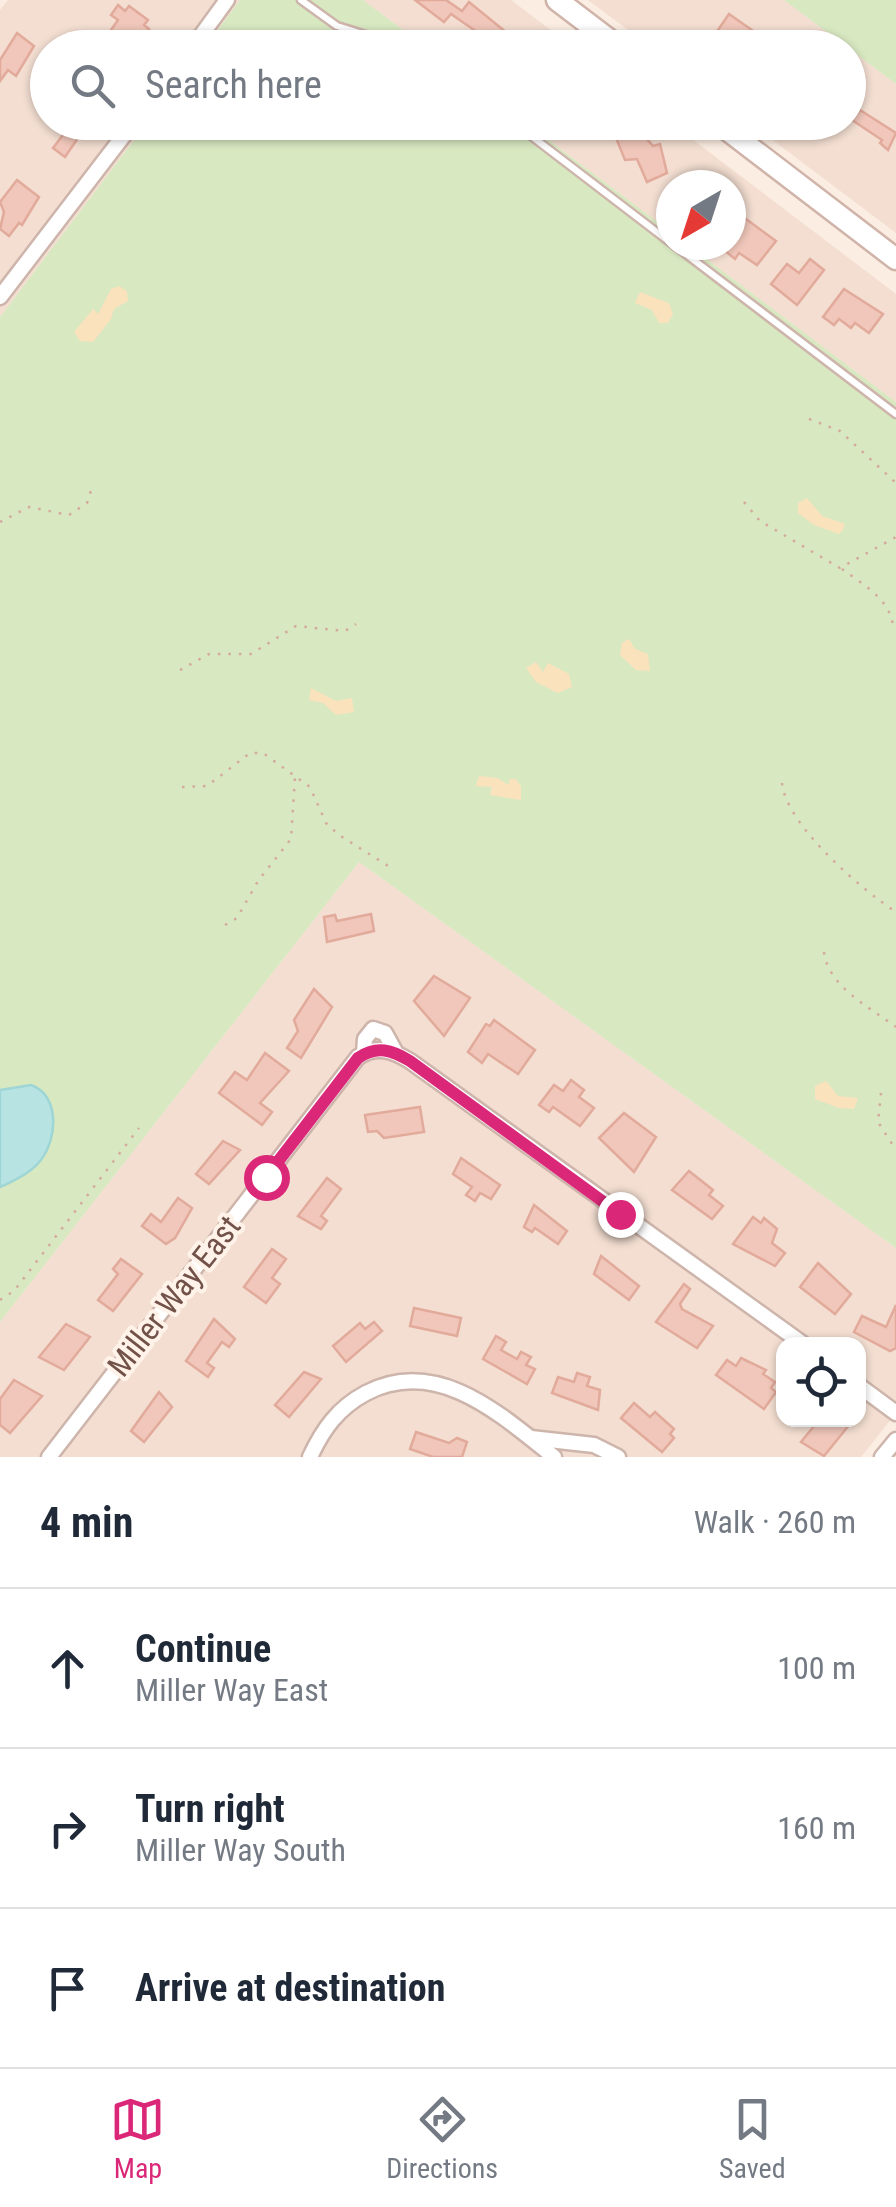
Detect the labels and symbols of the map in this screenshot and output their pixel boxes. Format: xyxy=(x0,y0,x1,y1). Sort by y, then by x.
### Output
north arrow xyxy=(656,170,746,260)
route start xyxy=(244,1155,290,1201)
route end xyxy=(598,1192,644,1238)
street label: Miller Way East xyxy=(100,1208,248,1384)

